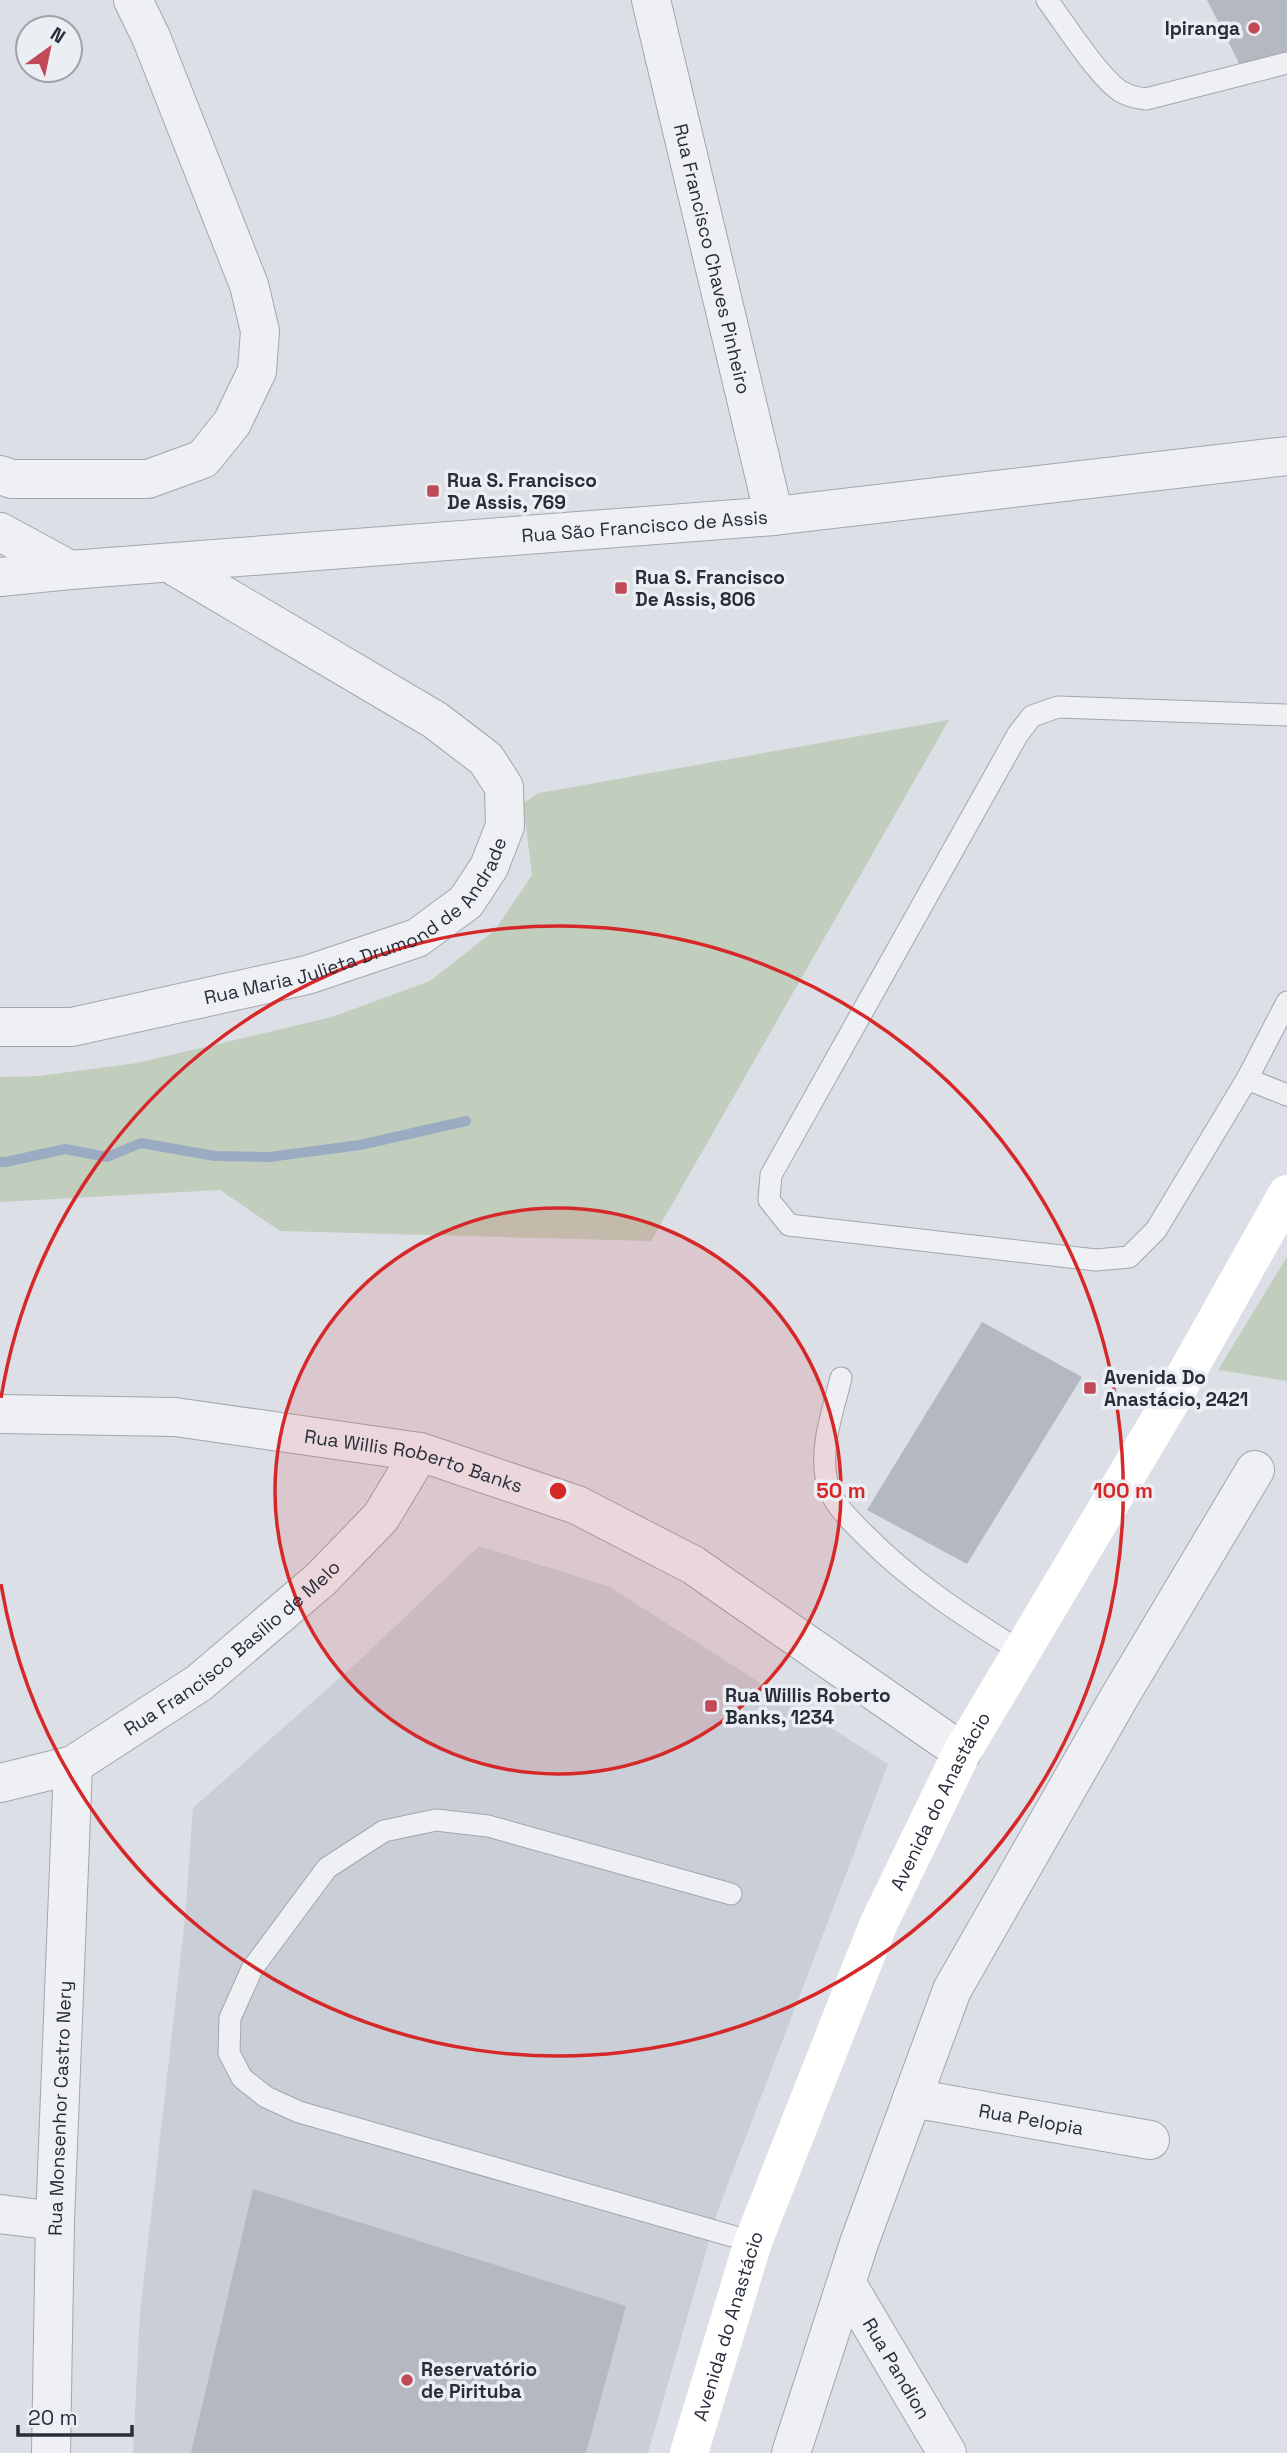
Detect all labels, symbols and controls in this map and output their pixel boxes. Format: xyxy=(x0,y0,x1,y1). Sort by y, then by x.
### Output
north arrow xyxy=(14,14,84,84)
place label: Ipiranga xyxy=(1165,16,1240,41)
marker: Ipiranga xyxy=(1246,20,1262,36)
text: N xyxy=(46,21,70,49)
street label: Rua Francisco Chaves Pinheiro xyxy=(668,121,757,397)
place label: Rua S. Francisco De Assis, 769 xyxy=(447,468,597,515)
marker: Rua S. Francisco De Assis, 769 xyxy=(425,483,441,499)
street label: Rua São Francisco de Assis xyxy=(521,504,769,548)
place label: Rua S. Francisco De Assis, 806 xyxy=(635,565,785,612)
marker: Rua S. Francisco De Assis, 806 xyxy=(613,580,629,596)
street label: Rua Maria Julieta Drumond de Andrade xyxy=(202,833,512,1010)
place label: Avenida Do Anastácio, 2421 xyxy=(1104,1365,1248,1412)
marker: Avenida Do Anastácio, 2421 xyxy=(1082,1380,1098,1396)
street label: Rua Willis Roberto Banks xyxy=(303,1423,526,1498)
text: 50 m xyxy=(816,1477,866,1504)
text: 100 m xyxy=(1093,1477,1153,1504)
centre of rings xyxy=(546,1479,570,1503)
street label: Rua Francisco Basílio de Melo xyxy=(119,1554,345,1741)
place label: Rua Willis Roberto Banks, 1234 xyxy=(725,1683,891,1730)
marker: Rua Willis Roberto Banks, 1234 xyxy=(703,1698,719,1714)
street label: Avenida do Anastácio xyxy=(884,1707,996,1894)
street label: Rua Monsenhor Castro Nery xyxy=(42,1980,77,2236)
street label: Rua Pelopia xyxy=(977,2097,1086,2141)
street label: Avenida do Anastácio xyxy=(687,2227,769,2424)
street label: Rua Pandion xyxy=(857,2313,937,2424)
place label: Reservatório de Pirituba xyxy=(421,2357,537,2404)
marker: Reservatório de Pirituba xyxy=(399,2372,415,2388)
scale bar xyxy=(18,2394,131,2438)
text: 20 m xyxy=(28,2404,78,2431)

